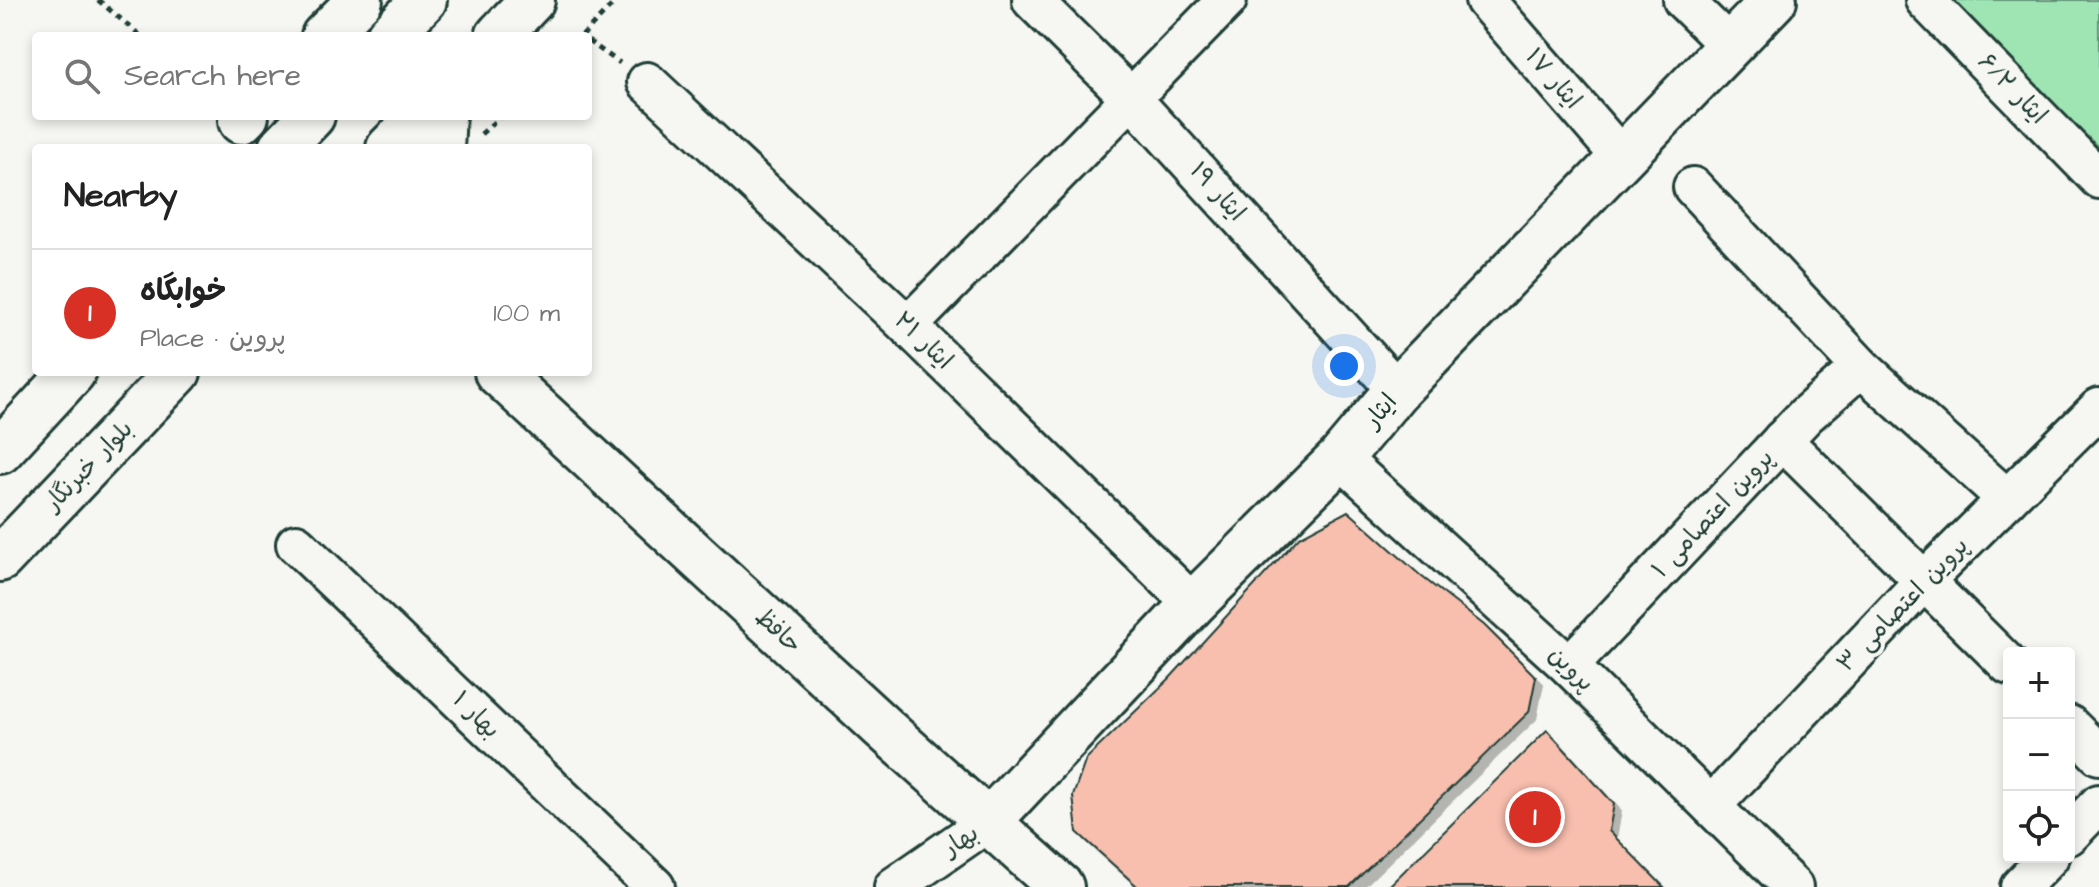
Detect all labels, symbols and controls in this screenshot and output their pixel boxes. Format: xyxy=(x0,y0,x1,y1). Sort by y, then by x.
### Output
search box xyxy=(32,32,592,120)
street label: ایثار ۱۷ xyxy=(1517,41,1589,117)
street label: ایثار ۶/۲ xyxy=(1970,46,2054,132)
icon: search xyxy=(60,54,104,98)
text: Search here xyxy=(124,55,301,97)
street label: ایثار ۱۹ xyxy=(1181,155,1253,229)
text: Nearby xyxy=(64,172,178,220)
text: خوابگاه xyxy=(140,270,226,312)
text: 1 xyxy=(88,295,92,331)
text: 100 m xyxy=(493,295,560,331)
street label: ایثار ۲۱ xyxy=(886,304,960,378)
text: Place · پروین xyxy=(140,320,286,356)
your location xyxy=(1324,346,1364,386)
street label: ایثار xyxy=(1355,386,1406,437)
street label: بلوار خبرنگار xyxy=(36,413,141,521)
street label: پروین اعتصامی ۱ xyxy=(1644,442,1782,586)
street label: پروین اعتصامی ۳ xyxy=(1830,530,1976,680)
street label: حافظ xyxy=(747,601,809,661)
street label: پروین xyxy=(1540,639,1602,699)
map controls xyxy=(2003,647,2075,863)
button: + xyxy=(2003,647,2075,719)
street label: بهار ۱ xyxy=(444,684,508,746)
button: − xyxy=(2003,719,2075,791)
pin: 1 xyxy=(1509,787,1561,847)
button: locate xyxy=(2003,791,2075,863)
street label: بهار xyxy=(935,817,986,866)

